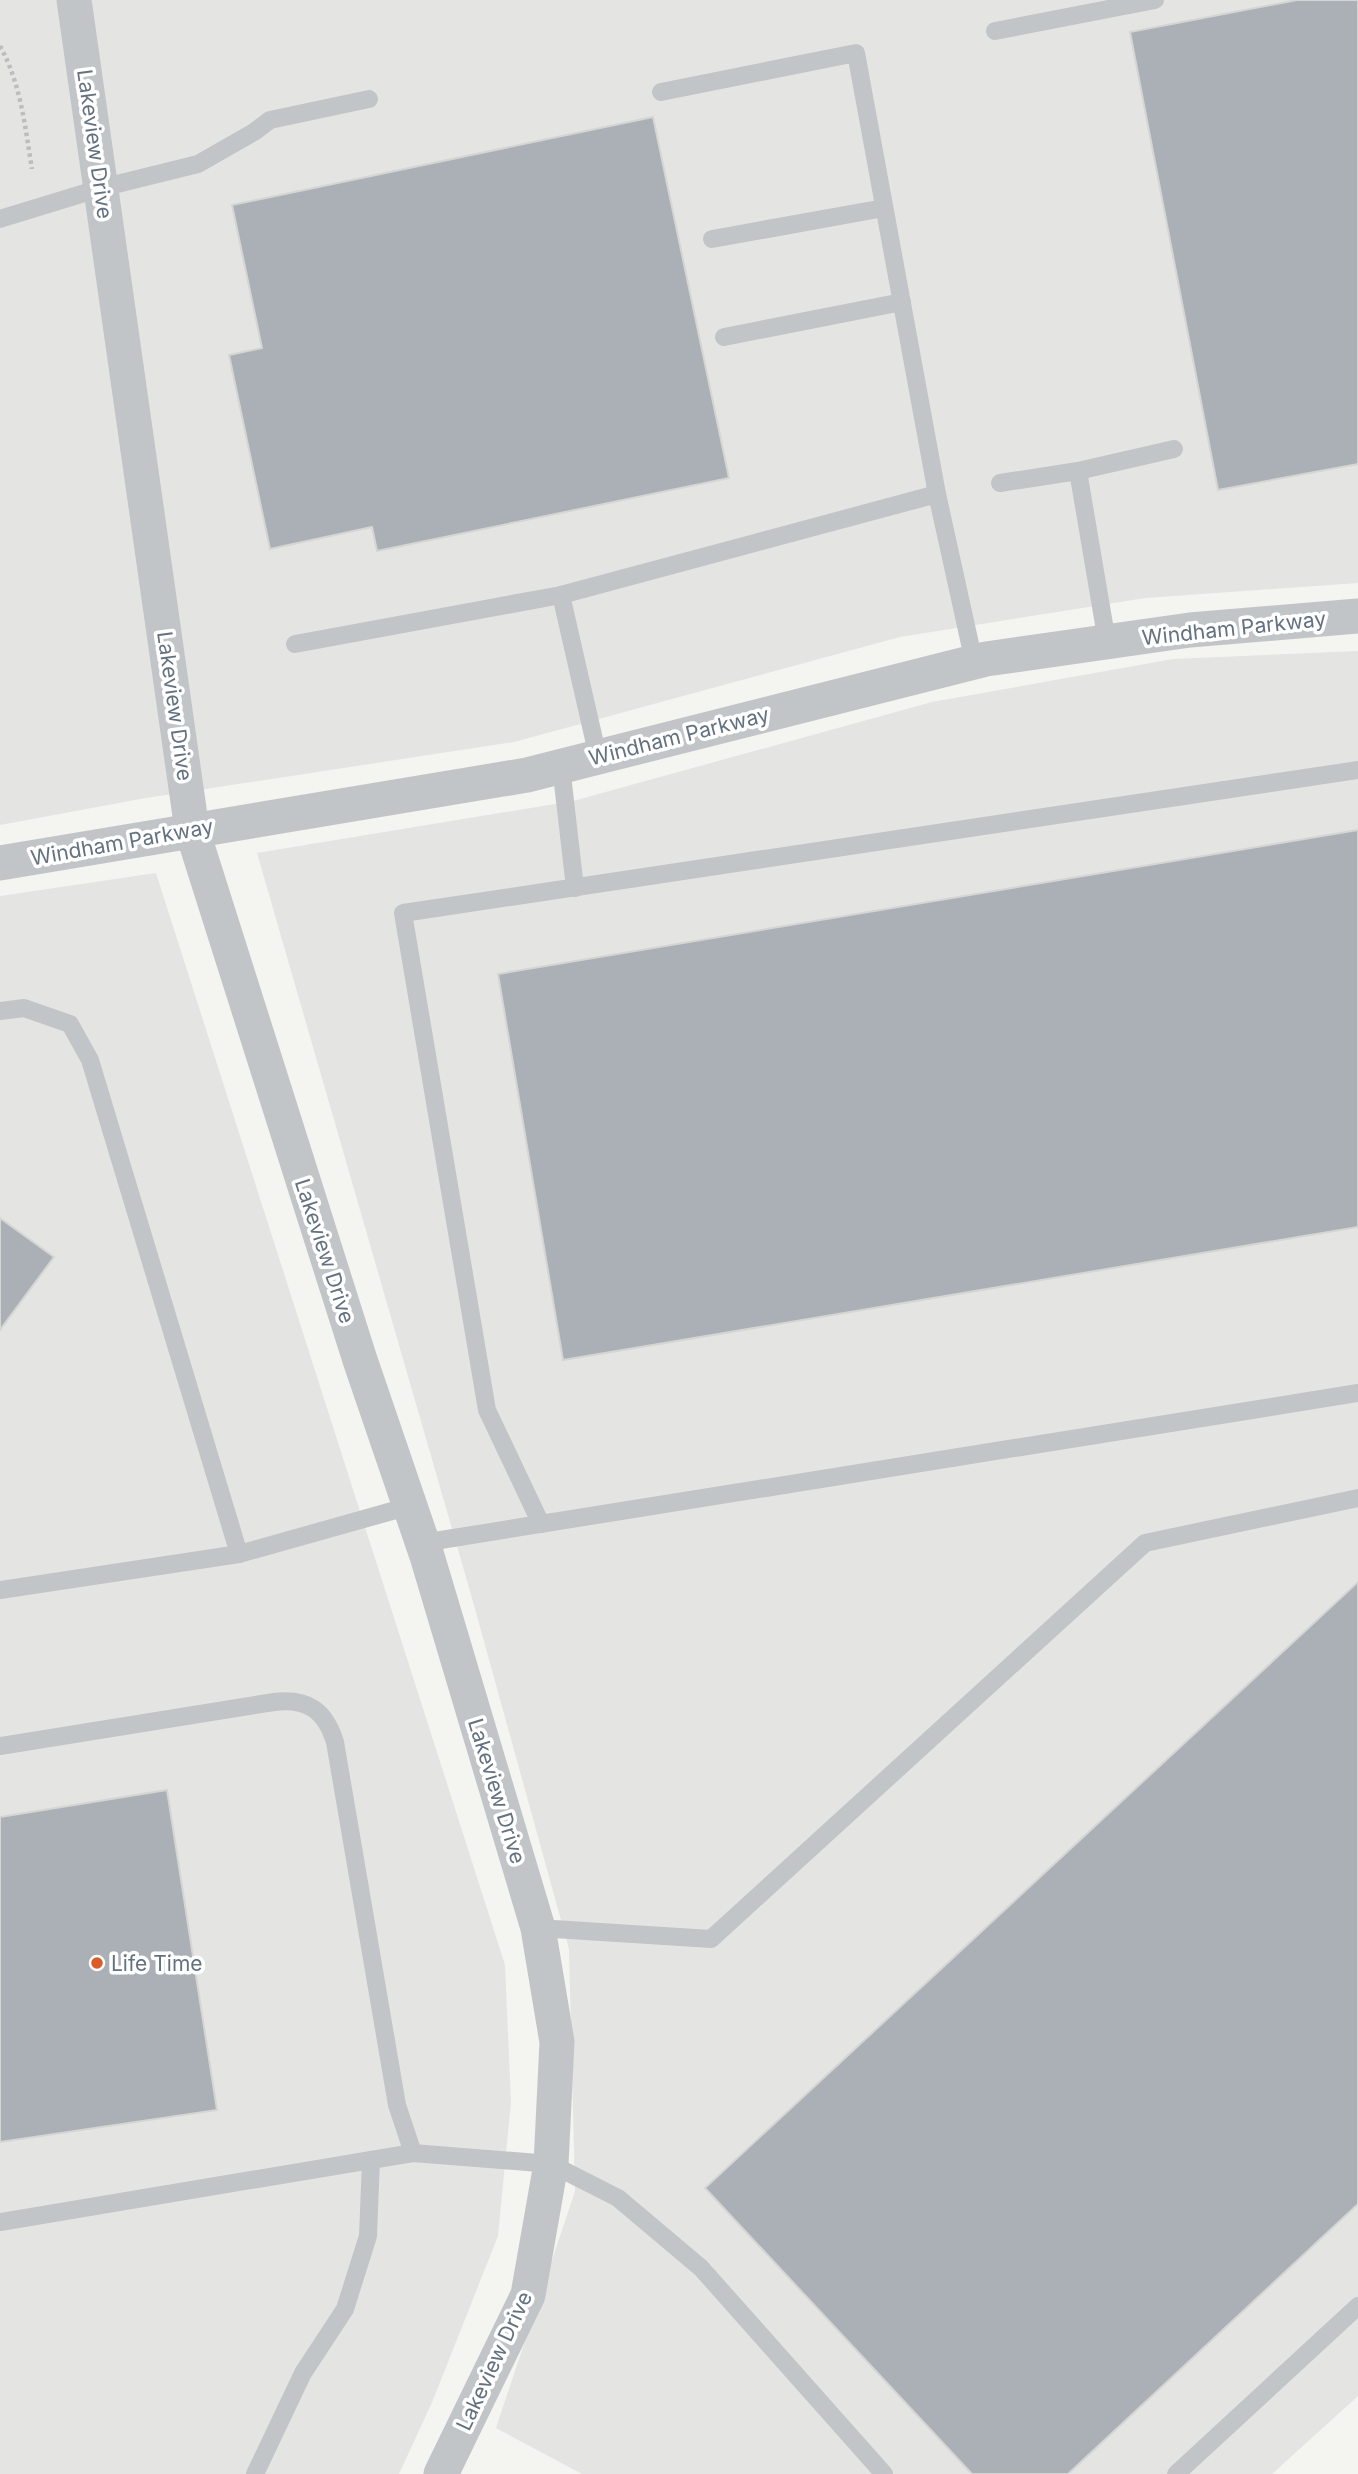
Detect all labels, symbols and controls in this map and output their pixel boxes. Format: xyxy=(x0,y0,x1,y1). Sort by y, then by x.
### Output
street label: Lakeview Drive xyxy=(72,68,118,220)
street label: Windham Parkway xyxy=(1141,606,1327,650)
street label: Lakeview Drive xyxy=(152,630,198,782)
street label: Windham Parkway xyxy=(586,701,772,771)
street label: Windham Parkway xyxy=(29,814,215,870)
street label: Lakeview Drive xyxy=(290,1176,360,1326)
street label: Lakeview Drive xyxy=(463,1715,531,1867)
place label: Life Time xyxy=(111,1951,203,1976)
marker: Life Time xyxy=(89,1955,105,1971)
street label: Lakeview Drive xyxy=(451,2288,537,2434)

